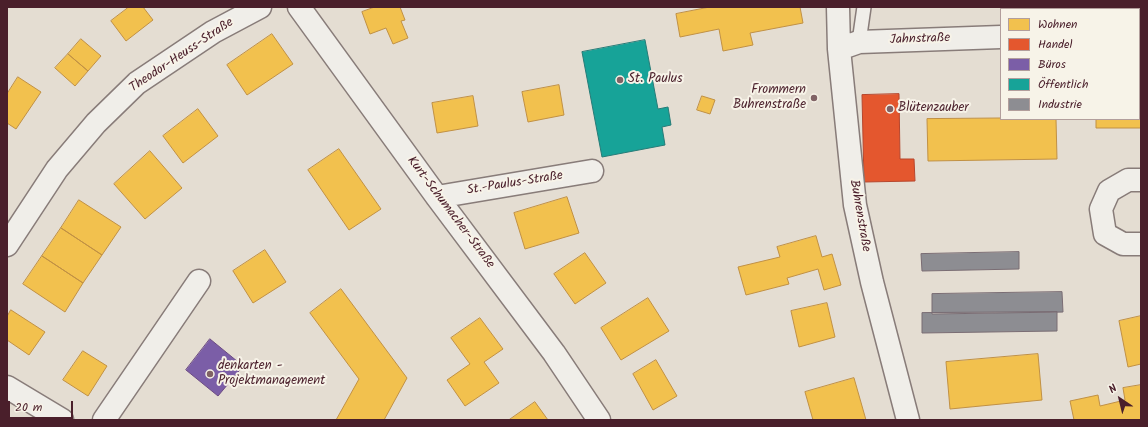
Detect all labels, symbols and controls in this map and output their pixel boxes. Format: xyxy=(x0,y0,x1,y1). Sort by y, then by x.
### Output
legend xyxy=(1000,8,1140,120)
street label: Theodor-Heuss-Straße xyxy=(127,15,237,97)
text: Wohnen xyxy=(1038,15,1077,34)
street label: Jahnstraße xyxy=(889,31,951,49)
text: Handel xyxy=(1038,35,1072,54)
text: Büros xyxy=(1038,55,1066,74)
place label: St. Paulus xyxy=(628,72,683,88)
marker: St. Paulus xyxy=(615,75,625,85)
text: Öffentlich xyxy=(1038,75,1088,94)
place label: Frommern Buhrenstraße xyxy=(733,83,806,114)
marker: Frommern Buhrenstraße xyxy=(809,93,819,103)
text: Industrie xyxy=(1038,95,1082,114)
place label: Blütenzauber xyxy=(898,101,969,117)
marker: Blütenzauber xyxy=(885,104,895,114)
street label: Kurt-Schumacher-Straße xyxy=(403,154,497,272)
street label: St.-Paulus-Straße xyxy=(466,169,564,199)
street label: Buhrenstraße xyxy=(845,179,873,253)
place label: denkarten - Projektmanagement xyxy=(218,359,325,390)
marker: denkarten - Projektmanagement xyxy=(205,369,215,379)
north arrow xyxy=(1100,379,1140,419)
text: N xyxy=(1105,380,1121,399)
scale bar xyxy=(10,393,75,419)
text: 20 m xyxy=(15,398,42,417)

